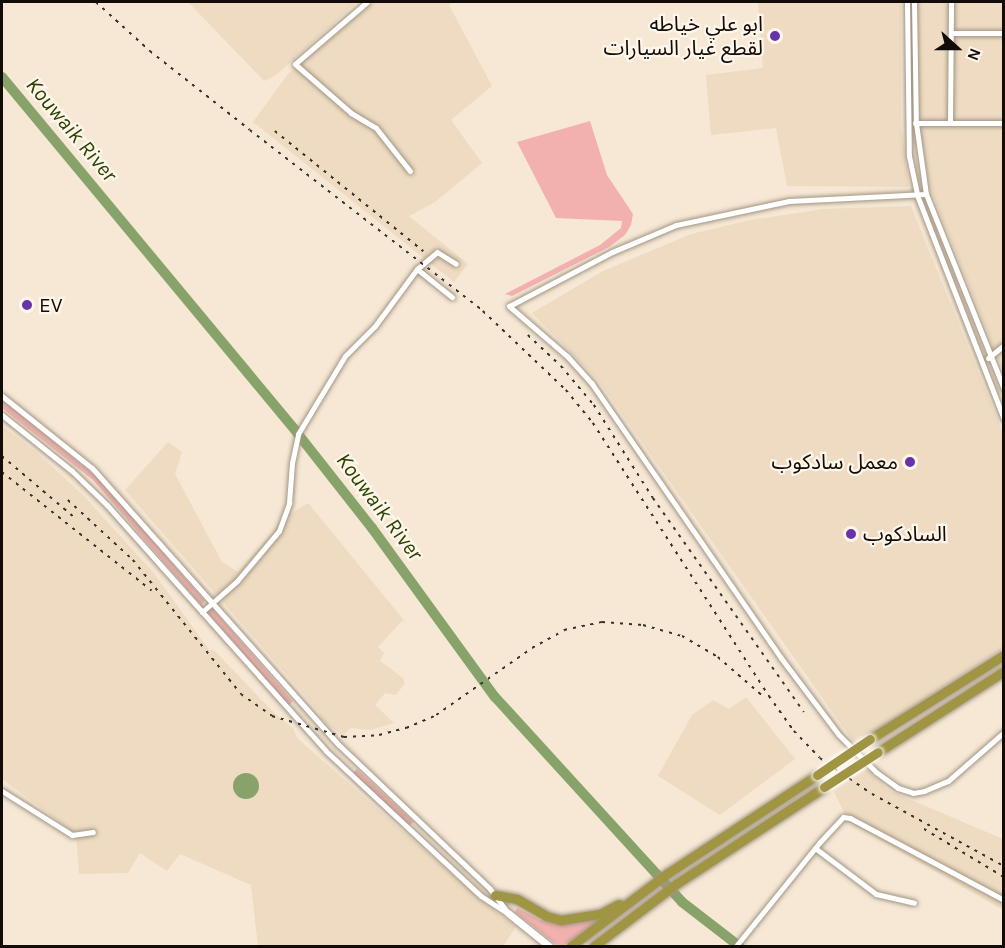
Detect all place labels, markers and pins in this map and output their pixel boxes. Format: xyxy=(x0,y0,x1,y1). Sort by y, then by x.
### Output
place label: ابو علي خياطه لقطع غيار السيارات xyxy=(604,11,763,61)
marker: ابو علي خياطه لقطع غيار السيارات xyxy=(768,29,782,43)
place label: EV xyxy=(39,292,63,318)
marker: EV xyxy=(20,298,34,312)
place label: معمل سادكوب xyxy=(772,449,898,475)
marker: معمل سادكوب xyxy=(903,455,917,469)
place label: السادكوب xyxy=(863,521,947,547)
marker: السادكوب xyxy=(844,527,858,541)

